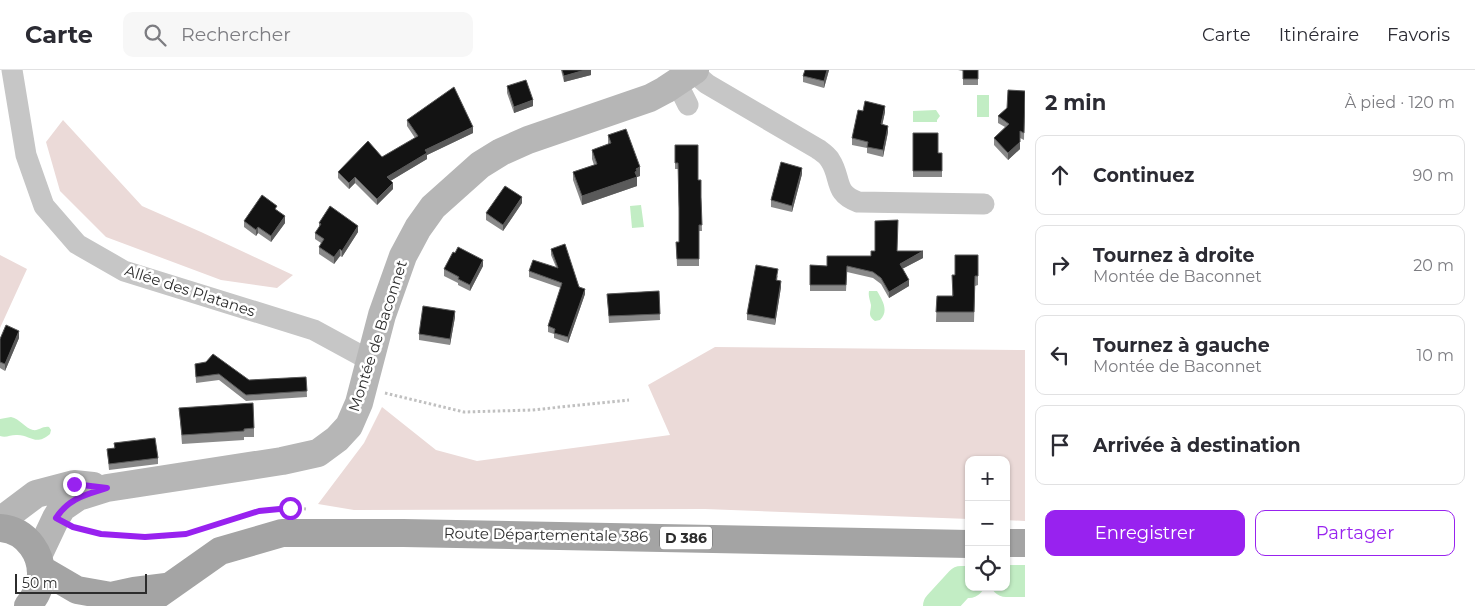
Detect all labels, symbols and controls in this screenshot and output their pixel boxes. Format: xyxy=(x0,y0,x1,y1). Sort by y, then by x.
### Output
search box xyxy=(123,12,473,57)
text: Carte xyxy=(25,20,93,49)
icon: search xyxy=(141,21,169,49)
text: Rechercher xyxy=(181,23,291,46)
text: Carte xyxy=(1202,24,1251,46)
text: Itinéraire xyxy=(1279,24,1359,46)
text: Favoris xyxy=(1387,24,1450,46)
text: 2 min xyxy=(1045,90,1106,115)
text: À pied · 120 m xyxy=(1345,93,1455,112)
icon: ahead xyxy=(1046,161,1074,189)
text: Continuez xyxy=(1093,164,1194,187)
text: 90 m xyxy=(1412,166,1454,185)
text: Tournez à droite xyxy=(1093,244,1254,267)
icon: right xyxy=(1046,251,1074,279)
text: 20 m xyxy=(1413,256,1454,275)
street label: Montée de Baconnet xyxy=(344,258,411,414)
street label: Allée des Platanes xyxy=(122,260,258,321)
text: Montée de Baconnet xyxy=(1093,267,1262,286)
text: Tournez à gauche xyxy=(1093,334,1270,357)
icon: left xyxy=(1046,341,1074,369)
text: 10 m xyxy=(1416,346,1454,365)
text: Montée de Baconnet xyxy=(1093,357,1262,376)
icon: arrive xyxy=(1046,431,1074,459)
text: Arrivée à destination xyxy=(1093,434,1301,457)
map controls xyxy=(965,456,1010,591)
button: + xyxy=(965,456,1010,501)
route end xyxy=(63,473,86,496)
route start xyxy=(279,497,302,520)
button: − xyxy=(965,501,1010,546)
button: Enregistrer xyxy=(1045,510,1245,556)
button: Partager xyxy=(1255,510,1455,556)
street label: Route Départementale 386 xyxy=(444,523,648,546)
road number: D 386 xyxy=(660,526,712,549)
button: locate xyxy=(965,546,1010,591)
scale bar xyxy=(15,571,148,594)
text: 50 m xyxy=(22,574,58,592)

